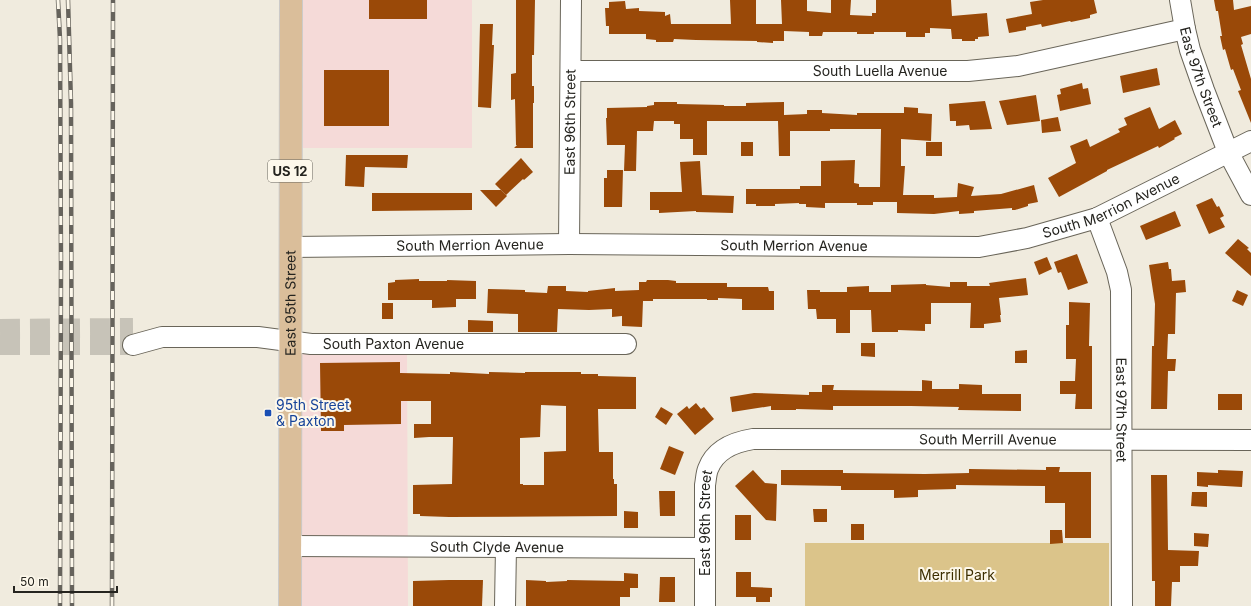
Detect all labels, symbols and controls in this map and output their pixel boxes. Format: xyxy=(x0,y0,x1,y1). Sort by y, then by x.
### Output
street label: East 97th Street xyxy=(1177,25,1227,130)
street label: South Luella Avenue xyxy=(813,62,947,79)
street label: East 96th Street xyxy=(561,69,578,175)
road number: US 12 xyxy=(268,160,312,182)
street label: South Merrion Avenue xyxy=(1040,169,1182,241)
street label: South Merrion Avenue xyxy=(396,235,544,254)
street label: South Merrion Avenue xyxy=(720,236,868,254)
street label: East 95th Street xyxy=(281,250,299,356)
street label: South Paxton Avenue xyxy=(323,335,464,352)
street label: East 97th Street xyxy=(1113,357,1131,463)
place label: 95th Street & Paxton xyxy=(276,396,350,429)
marker: 95th Street & Paxton xyxy=(263,408,273,418)
street label: South Merrill Avenue xyxy=(919,430,1057,448)
street label: East 96th Street xyxy=(696,468,715,576)
street label: South Clyde Avenue xyxy=(430,538,564,555)
park label: Merrill Park xyxy=(919,566,995,583)
scale bar xyxy=(14,568,117,594)
text: 50 m xyxy=(20,574,49,589)

